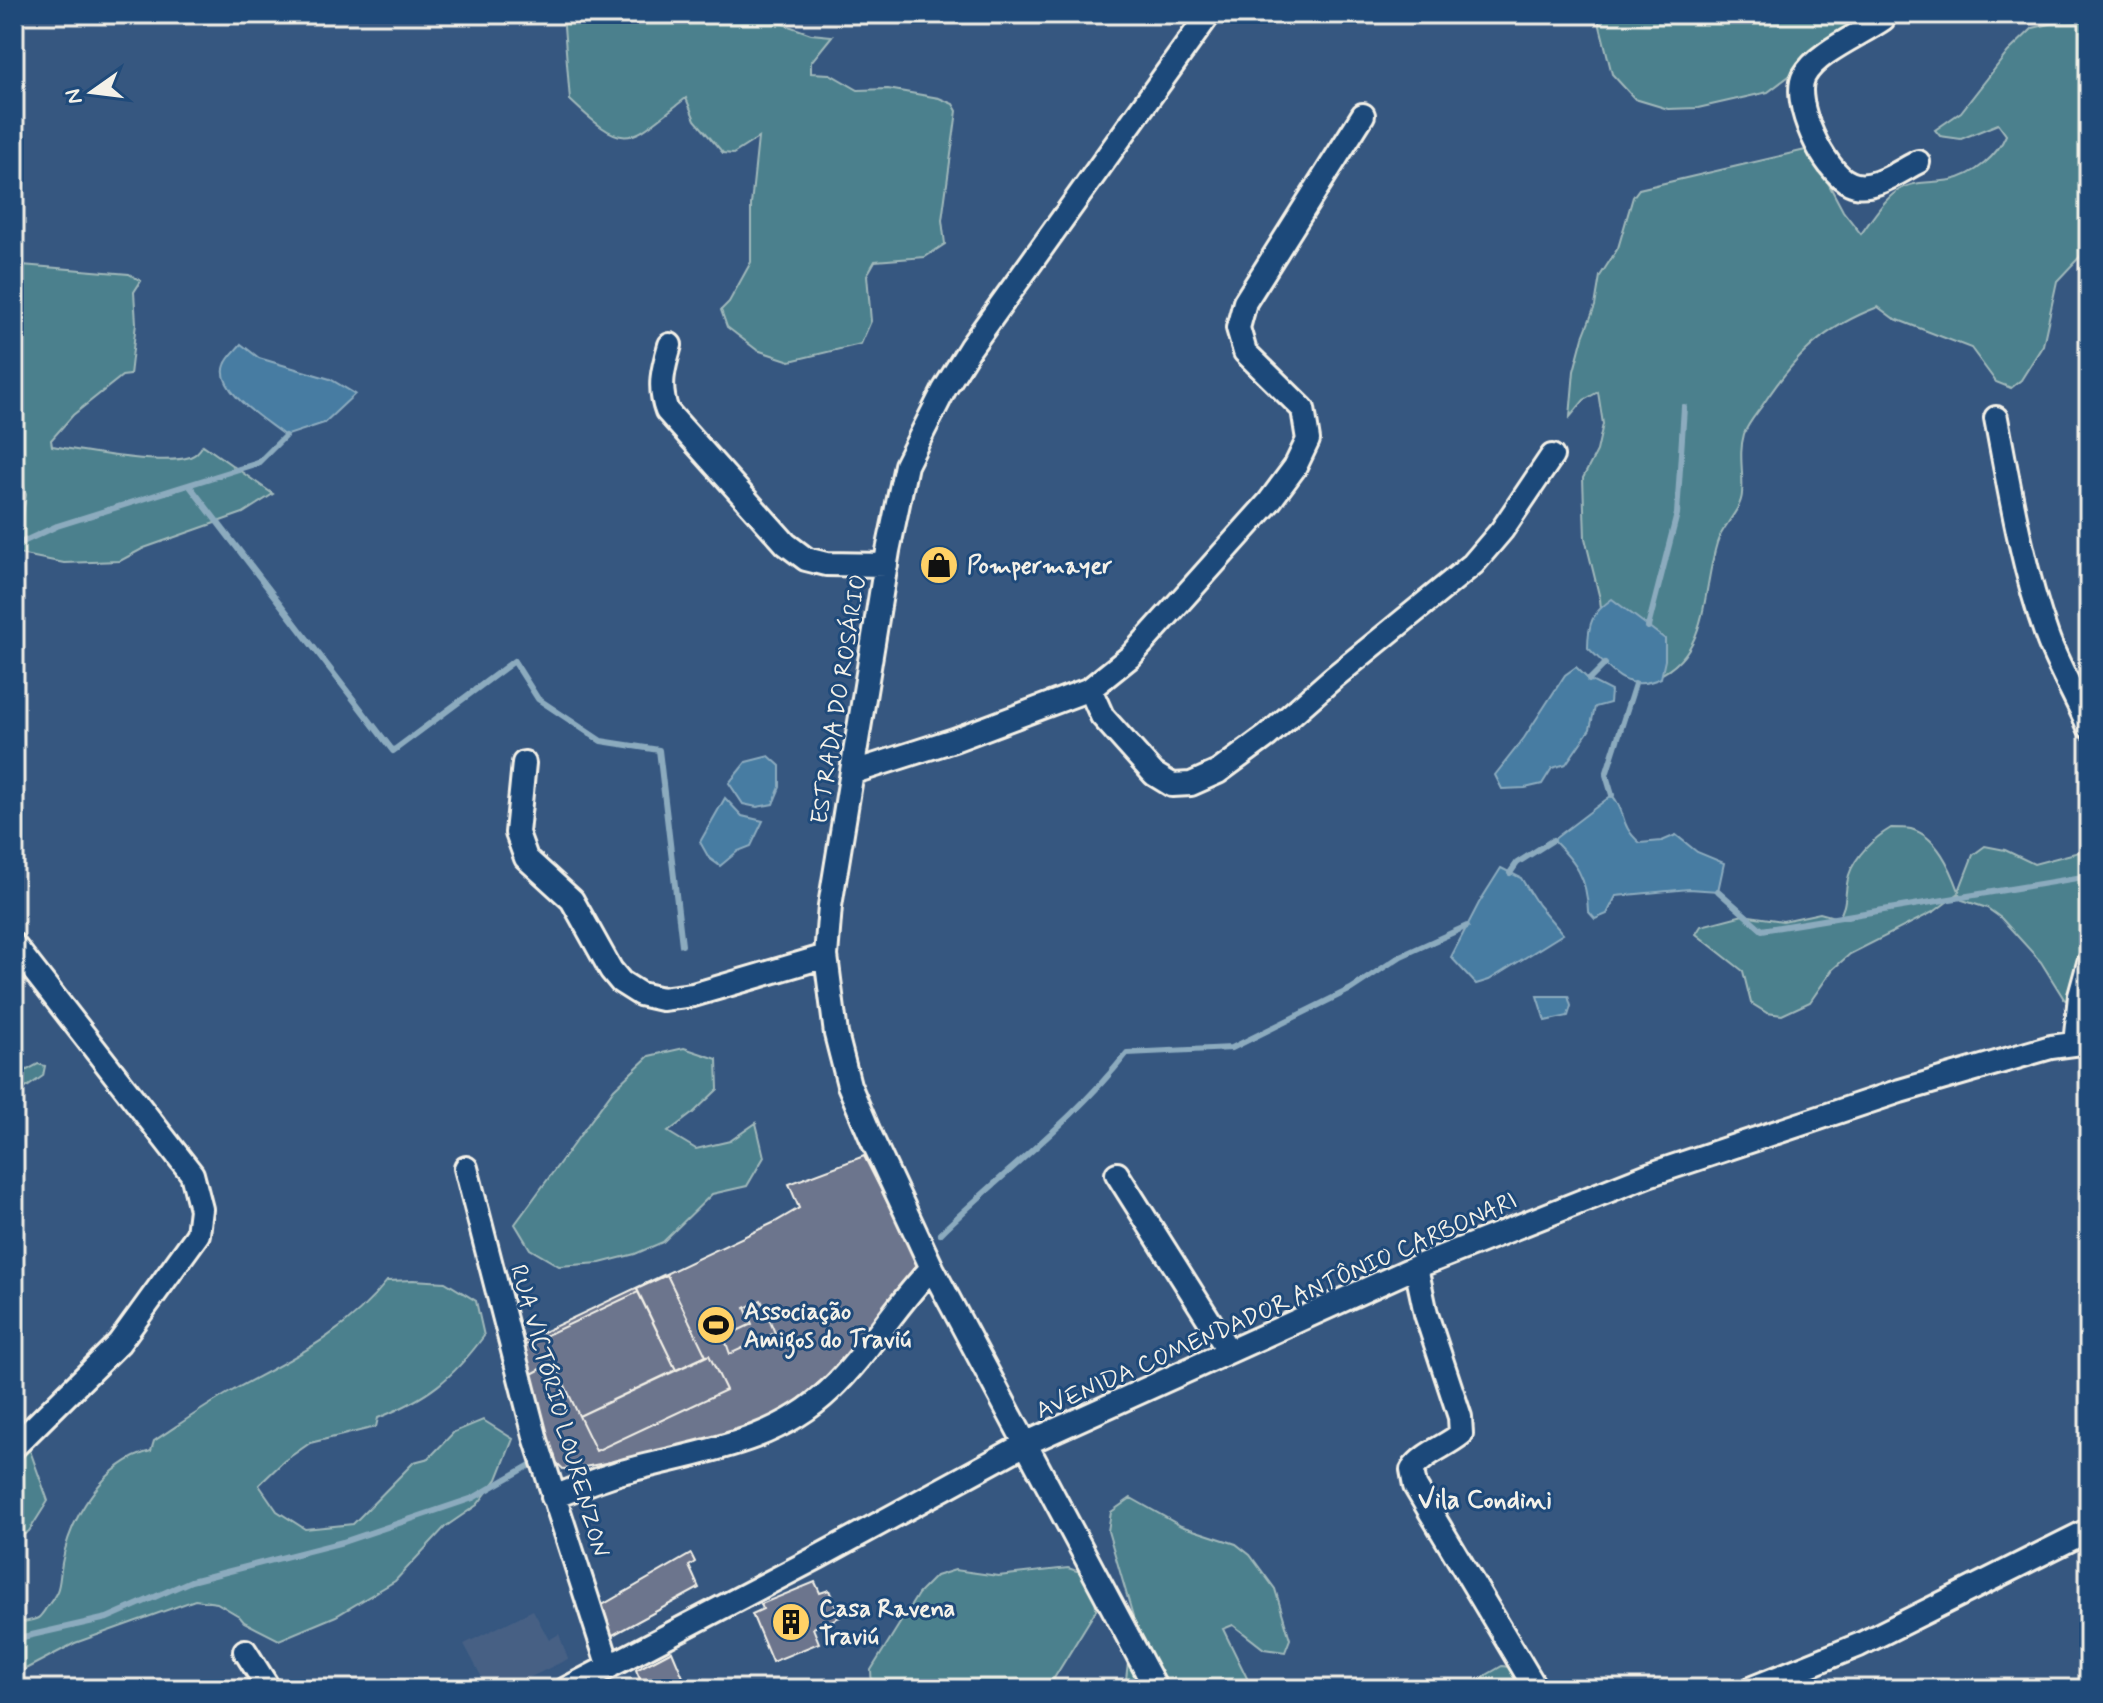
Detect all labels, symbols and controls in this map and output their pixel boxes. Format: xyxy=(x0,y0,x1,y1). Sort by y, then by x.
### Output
north arrow xyxy=(52,52,132,132)
text: N xyxy=(59,86,90,107)
shop icon: Pompermayer xyxy=(918,544,960,586)
place label: Pompermayer xyxy=(967,551,1112,582)
street label: ESTRADA DO ROSÁRIO xyxy=(803,572,875,826)
street label: AVENIDA COMENDADOR ANTÔNIO CARBONARI xyxy=(1031,1186,1522,1427)
street label: RUA VICTÓRIO LOURENZON xyxy=(502,1261,615,1562)
place label: Associação Amigos do Traviú xyxy=(744,1297,911,1359)
sports icon: Associação Amigos do Traviú xyxy=(695,1304,737,1346)
district label: Vila Condini xyxy=(1418,1484,1552,1518)
place label: Casa Ravena Traviú xyxy=(819,1594,956,1653)
building icon: Casa Ravena Traviú xyxy=(770,1601,812,1643)

